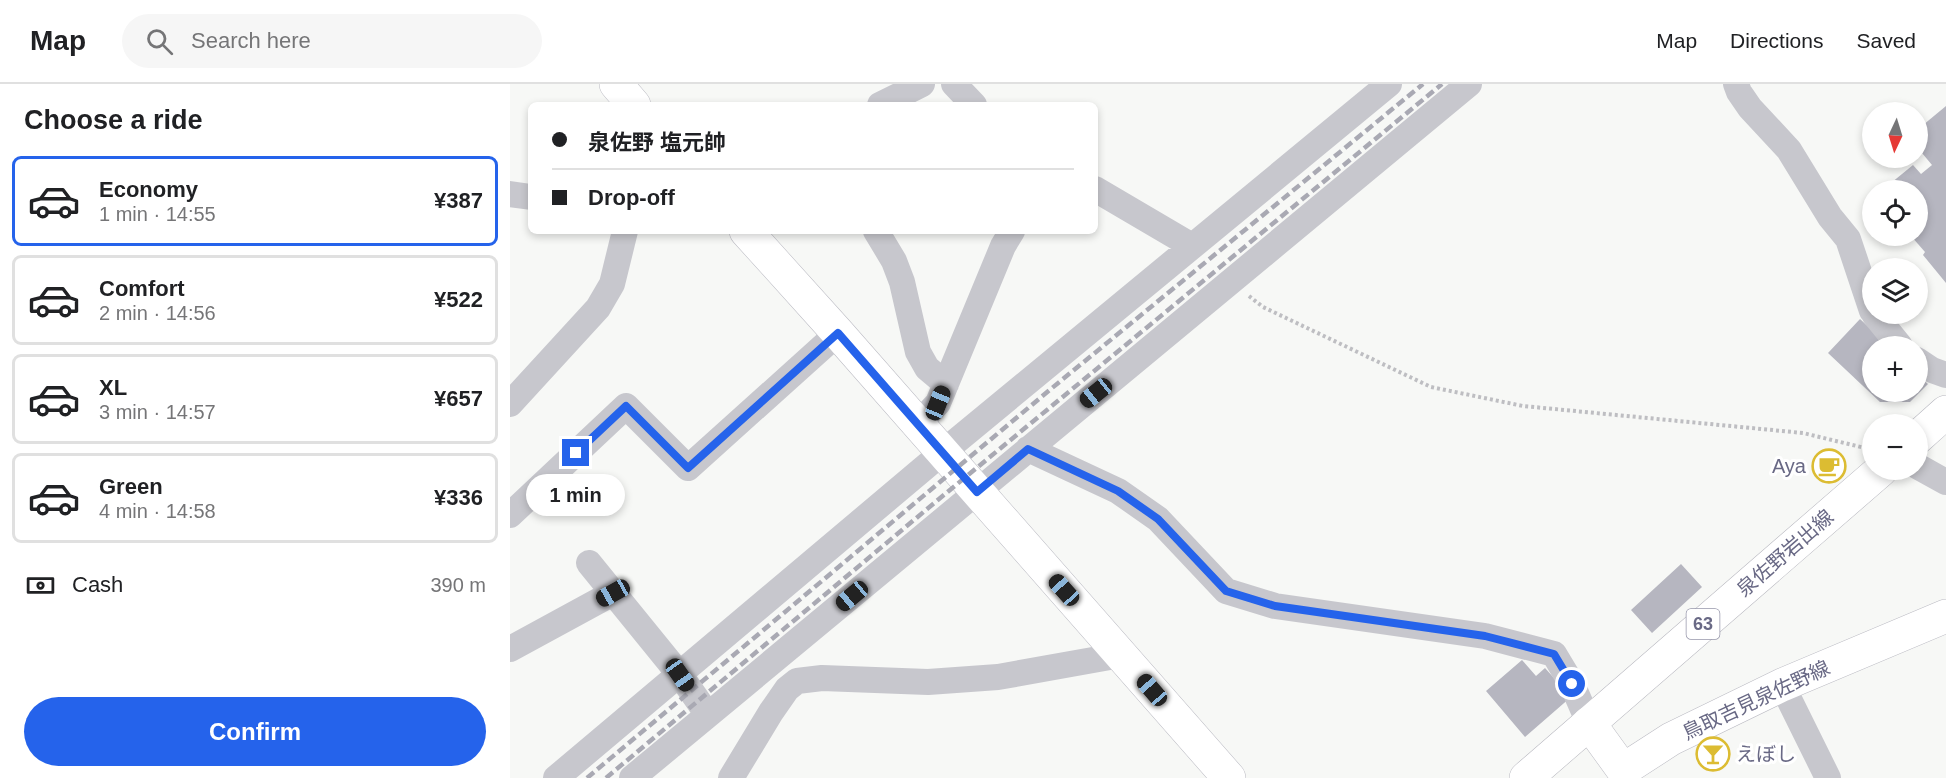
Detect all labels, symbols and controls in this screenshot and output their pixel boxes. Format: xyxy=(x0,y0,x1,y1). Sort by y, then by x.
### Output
search box xyxy=(122,14,542,68)
text: Map xyxy=(30,25,86,56)
icon: search xyxy=(143,25,176,58)
text: Search here xyxy=(191,28,311,53)
text: Map xyxy=(1656,29,1697,52)
text: Directions xyxy=(1730,29,1823,52)
text: Saved xyxy=(1856,29,1916,52)
north arrow xyxy=(1862,102,1928,168)
map controls xyxy=(1862,102,1928,480)
text: Choose a ride xyxy=(24,105,203,135)
text: 泉佐野 塩元帥 xyxy=(588,130,726,155)
icon: car xyxy=(27,174,81,228)
text: Economy xyxy=(99,177,198,202)
button: locate xyxy=(1862,180,1928,246)
text: Drop-off xyxy=(588,185,675,210)
text: ¥387 xyxy=(434,188,483,213)
text: 1 min · 14:55 xyxy=(99,203,216,225)
button: layers xyxy=(1862,258,1928,324)
icon: car xyxy=(27,273,81,327)
text: Comfort xyxy=(99,276,185,301)
text: ¥522 xyxy=(434,287,483,312)
text: 2 min · 14:56 xyxy=(99,302,216,324)
button: + xyxy=(1862,336,1928,402)
icon: car xyxy=(27,372,81,426)
text: XL xyxy=(99,375,127,400)
car xyxy=(1076,375,1116,411)
car xyxy=(923,383,953,423)
text: ¥657 xyxy=(434,386,483,411)
text: 3 min · 14:57 xyxy=(99,401,216,423)
button: − xyxy=(1862,414,1928,480)
route end xyxy=(562,439,589,466)
cafe icon: Aya xyxy=(1811,448,1847,484)
place label: Aya xyxy=(1772,455,1807,477)
icon: car xyxy=(27,471,81,525)
text: Green xyxy=(99,474,163,499)
callout: 1 min xyxy=(526,474,626,516)
text: 1 min xyxy=(549,484,602,506)
text: ¥336 xyxy=(434,485,483,510)
text: 4 min · 14:58 xyxy=(99,500,216,522)
street label: 泉佐野岩出線 xyxy=(1733,505,1837,601)
icon: cash xyxy=(24,569,57,602)
car xyxy=(1045,571,1083,609)
text: Cash xyxy=(72,572,123,597)
text: 390 m xyxy=(430,574,486,596)
car xyxy=(593,576,633,610)
car xyxy=(832,578,872,614)
road number: 63 xyxy=(1686,609,1720,639)
car xyxy=(662,655,698,695)
street label: 鳥取吉見泉佐野線 xyxy=(1679,656,1833,744)
route start xyxy=(1558,670,1585,697)
car xyxy=(1133,671,1171,709)
button: Confirm xyxy=(24,697,486,766)
bar icon: えぼし xyxy=(1695,736,1731,772)
place label: えぼし xyxy=(1736,743,1796,765)

